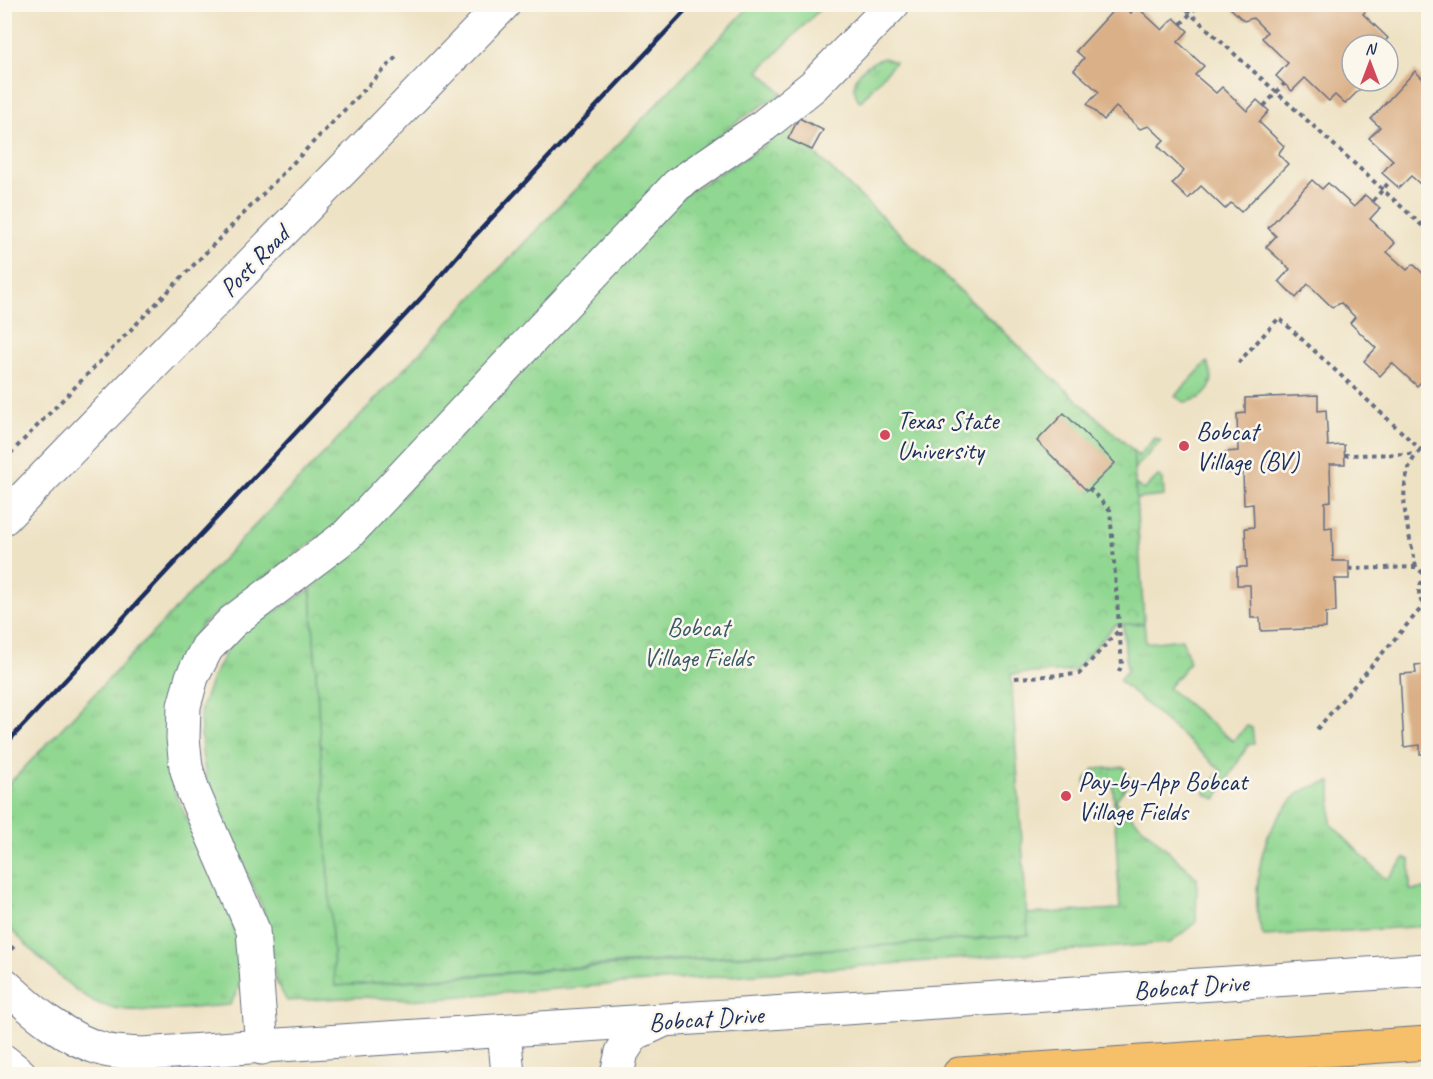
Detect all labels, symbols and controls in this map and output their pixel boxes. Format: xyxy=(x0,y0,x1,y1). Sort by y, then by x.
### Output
north arrow xyxy=(1340,33,1400,93)
text: N xyxy=(1365,39,1378,59)
street label: Post Road xyxy=(212,216,299,304)
place label: Texas State University xyxy=(897,404,1001,467)
place label: Bobcat Village (BV) xyxy=(1196,415,1300,478)
marker: Texas State University xyxy=(878,428,892,442)
marker: Bobcat Village (BV) xyxy=(1177,439,1191,453)
park label: Bobcat Village Fields xyxy=(643,611,755,674)
place label: Pay-by-App Bobcat Village Fields xyxy=(1078,765,1250,828)
marker: Pay-by-App Bobcat Village Fields xyxy=(1059,789,1073,803)
street label: Bobcat Drive xyxy=(1133,966,1252,1007)
street label: Bobcat Drive xyxy=(648,998,767,1039)

